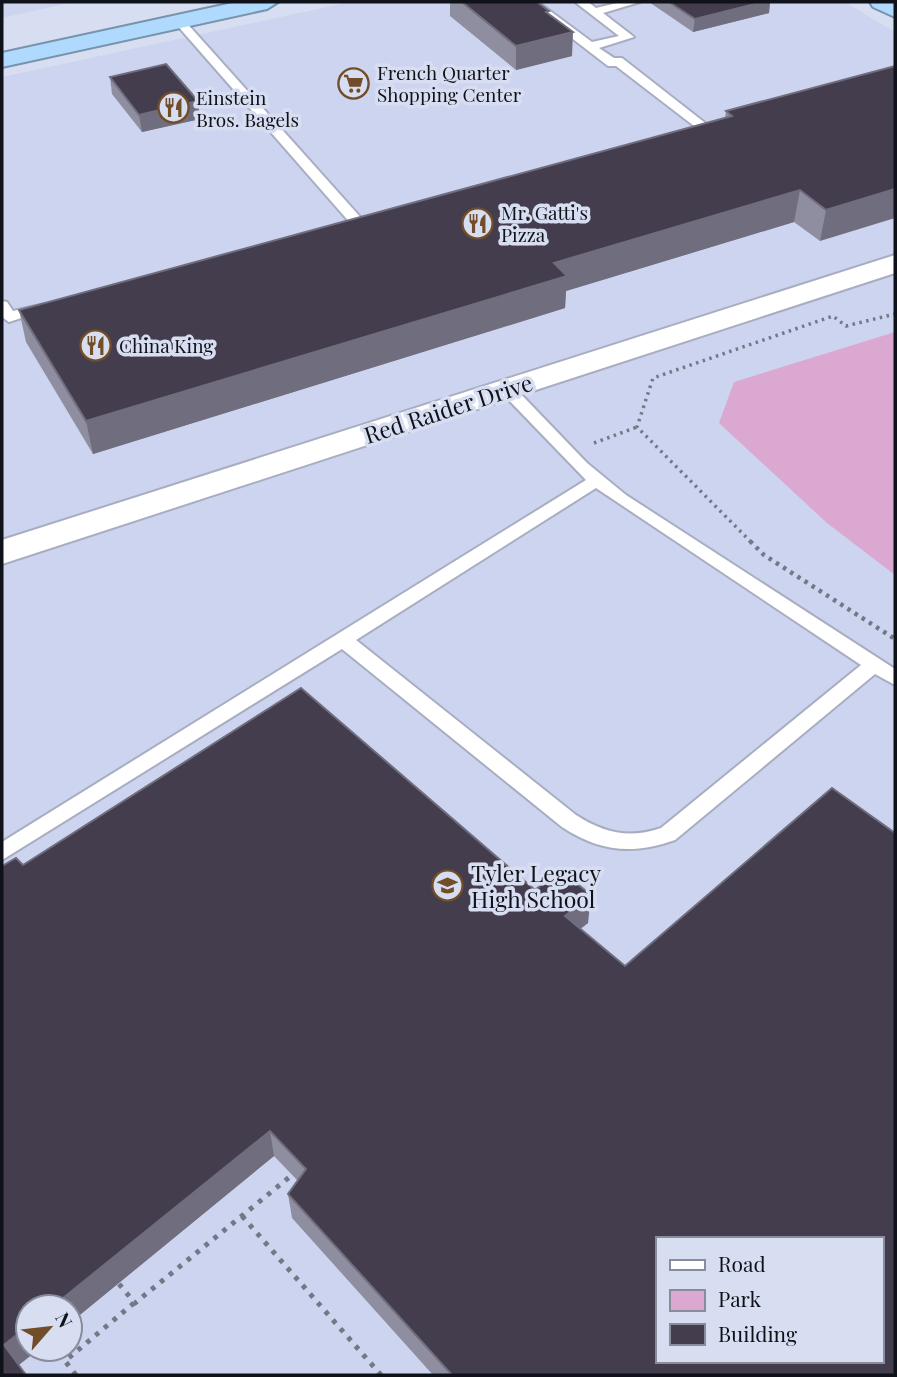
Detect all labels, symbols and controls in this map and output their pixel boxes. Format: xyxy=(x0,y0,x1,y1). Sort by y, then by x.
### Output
place label: French Quarter Shopping Center xyxy=(377,59,522,107)
supermarket icon: French Quarter Shopping Center xyxy=(337,66,371,100)
place label: Einstein Bros. Bagels xyxy=(196,84,299,132)
restaurant icon: Einstein Bros. Bagels xyxy=(156,91,190,125)
place label: Mr. Gatti's Pizza xyxy=(501,199,588,247)
restaurant icon: Mr. Gatti's Pizza xyxy=(461,206,495,240)
restaurant icon: China King xyxy=(79,328,113,362)
place label: China King xyxy=(119,332,213,358)
street label: Red Raider Drive xyxy=(360,366,536,450)
place label: Tyler Legacy High School xyxy=(471,857,601,914)
school or university icon: Tyler Legacy High School xyxy=(431,868,465,902)
legend xyxy=(656,1237,883,1363)
text: Road xyxy=(718,1249,766,1277)
text: Park xyxy=(718,1284,762,1312)
north arrow xyxy=(14,1293,84,1363)
text: N xyxy=(50,1307,80,1332)
text: Building xyxy=(718,1319,797,1347)

